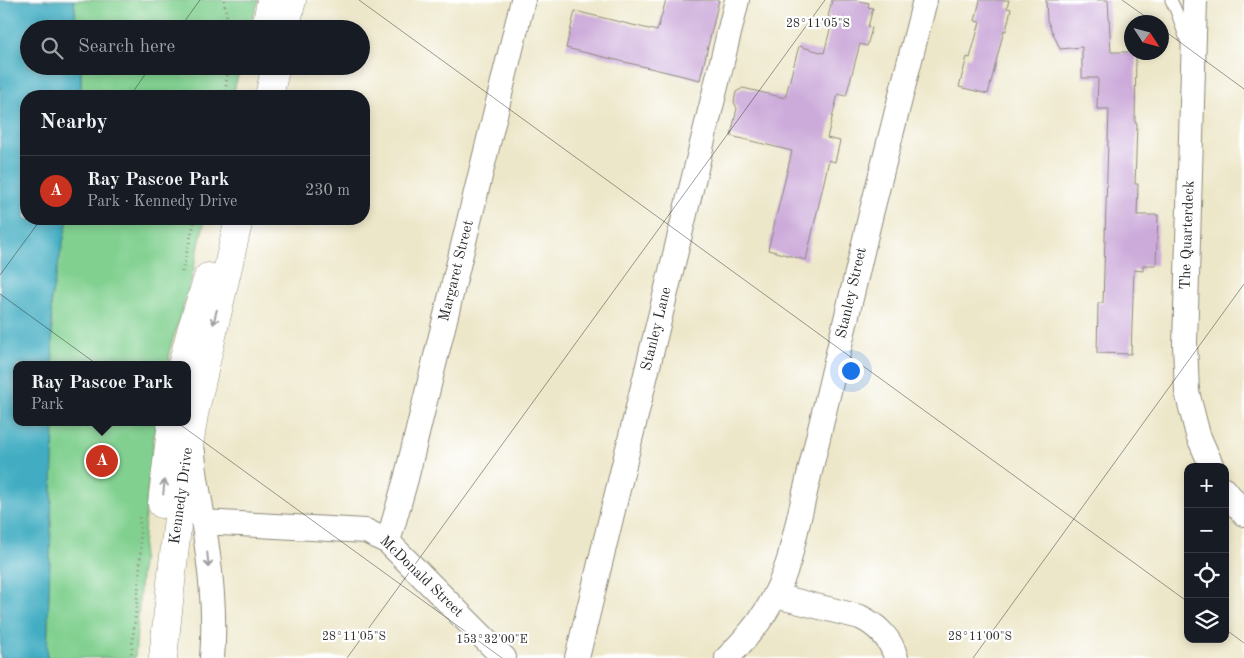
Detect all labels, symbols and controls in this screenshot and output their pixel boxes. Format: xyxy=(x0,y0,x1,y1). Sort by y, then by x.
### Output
north arrow xyxy=(1124,15,1169,60)
text: 28°11'05"S xyxy=(786,17,850,30)
search box xyxy=(20,20,370,75)
icon: search xyxy=(38,34,66,62)
text: Search here xyxy=(78,38,175,57)
text: Nearby xyxy=(40,112,108,133)
text: Ray Pascoe Park xyxy=(87,171,229,190)
street label: The Quarterdeck xyxy=(1179,180,1197,290)
text: A xyxy=(50,183,62,199)
text: 230 m xyxy=(305,183,350,199)
text: Park · Kennedy Drive xyxy=(87,194,237,210)
street label: Margaret Street xyxy=(437,219,477,323)
street label: Stanley Street xyxy=(834,246,870,340)
street label: Stanley Lane xyxy=(639,286,675,372)
one-way arrow xyxy=(210,309,219,325)
your location xyxy=(838,358,864,384)
popup xyxy=(13,361,191,426)
text: Ray Pascoe Park xyxy=(31,374,173,393)
text: Park xyxy=(31,397,64,413)
pin: A xyxy=(86,442,118,480)
street label: Kennedy Drive xyxy=(168,447,196,545)
map controls xyxy=(1184,463,1229,643)
button: + xyxy=(1184,463,1229,508)
one-way arrow xyxy=(159,480,169,496)
button: − xyxy=(1184,508,1229,553)
street label: McDonald Street xyxy=(376,534,466,620)
one-way arrow xyxy=(203,552,212,568)
button: locate xyxy=(1184,553,1229,598)
button: layers xyxy=(1184,598,1229,643)
text: 28°11'05"S xyxy=(322,630,386,643)
text: 28°11'00"S xyxy=(948,631,1012,643)
text: 153°32'00"E xyxy=(456,633,528,646)

